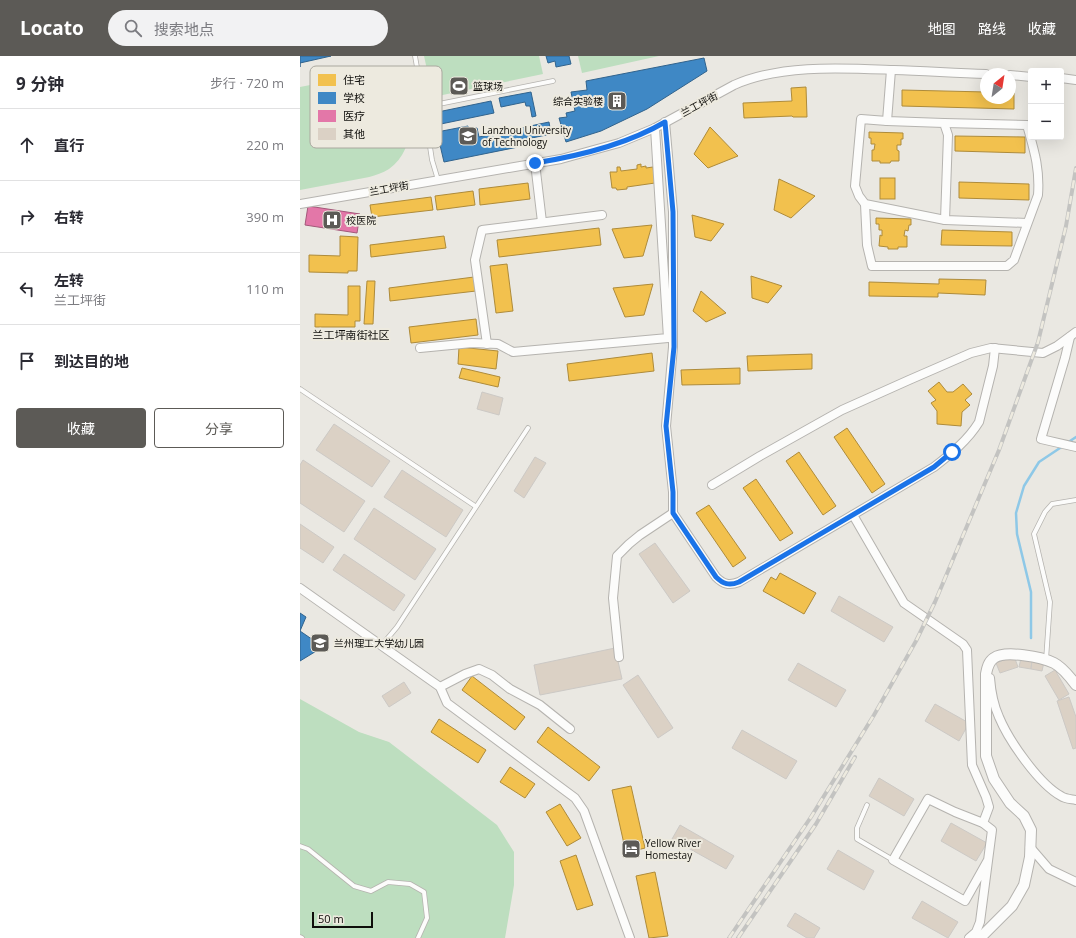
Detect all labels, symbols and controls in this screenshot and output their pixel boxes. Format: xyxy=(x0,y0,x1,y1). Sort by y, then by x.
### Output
search box xyxy=(108,10,388,46)
text: Locato xyxy=(20,15,84,41)
icon: search xyxy=(122,17,144,39)
text: 搜索地点 xyxy=(154,19,214,39)
text: 地图 xyxy=(928,19,956,38)
text: 路线 xyxy=(978,19,1006,38)
text: 收藏 xyxy=(1028,19,1056,38)
legend xyxy=(310,66,442,148)
north arrow xyxy=(980,68,1016,104)
map controls xyxy=(1028,68,1064,140)
button: + xyxy=(1028,68,1064,104)
text: 9 分钟 xyxy=(16,72,64,95)
text: 住宅 xyxy=(343,72,365,87)
text: 步行 · 720 m xyxy=(210,74,284,92)
sports icon: 篮球场 xyxy=(448,75,470,97)
place label: 篮球场 xyxy=(473,79,503,93)
street label: 兰工坪街 xyxy=(678,88,720,120)
text: 学校 xyxy=(343,90,365,105)
building icon: 综合实验楼 xyxy=(606,90,628,112)
place label: 综合实验楼 xyxy=(553,94,603,108)
button: − xyxy=(1028,104,1064,140)
text: 医疗 xyxy=(343,108,365,123)
place label: Lanzhou University of Technology xyxy=(482,123,572,149)
school or university icon: Lanzhou University of Technology xyxy=(457,125,479,147)
text: 其他 xyxy=(343,126,365,141)
icon: ahead xyxy=(16,134,38,156)
text: 直行 xyxy=(54,135,84,155)
text: 220 m xyxy=(246,136,284,154)
route end xyxy=(526,154,544,172)
street label: 兰工坪街 xyxy=(368,178,410,198)
icon: right xyxy=(16,206,38,228)
text: 右转 xyxy=(54,207,84,227)
text: 390 m xyxy=(246,208,284,226)
hospital icon: 校医院 xyxy=(321,209,343,231)
place label: 校医院 xyxy=(346,213,376,227)
text: 左转 xyxy=(54,270,84,290)
icon: left xyxy=(16,278,38,300)
text: 110 m xyxy=(246,280,284,298)
text: 兰工坪街 xyxy=(54,291,106,309)
district label: 兰工坪南街社区 xyxy=(313,327,390,342)
icon: arrive xyxy=(16,350,38,372)
text: 到达目的地 xyxy=(54,351,129,371)
button: 收藏 xyxy=(16,408,146,448)
button: 分享 xyxy=(154,408,284,448)
route start xyxy=(943,443,961,461)
school or university icon: 兰州理工大学幼儿园 xyxy=(309,632,331,654)
place label: 兰州理工大学幼儿园 xyxy=(334,636,424,650)
place label: Yellow River Homestay xyxy=(645,836,701,862)
hotel icon: Yellow River Homestay xyxy=(620,838,642,860)
scale bar xyxy=(312,910,373,929)
text: 50 m xyxy=(318,911,344,926)

